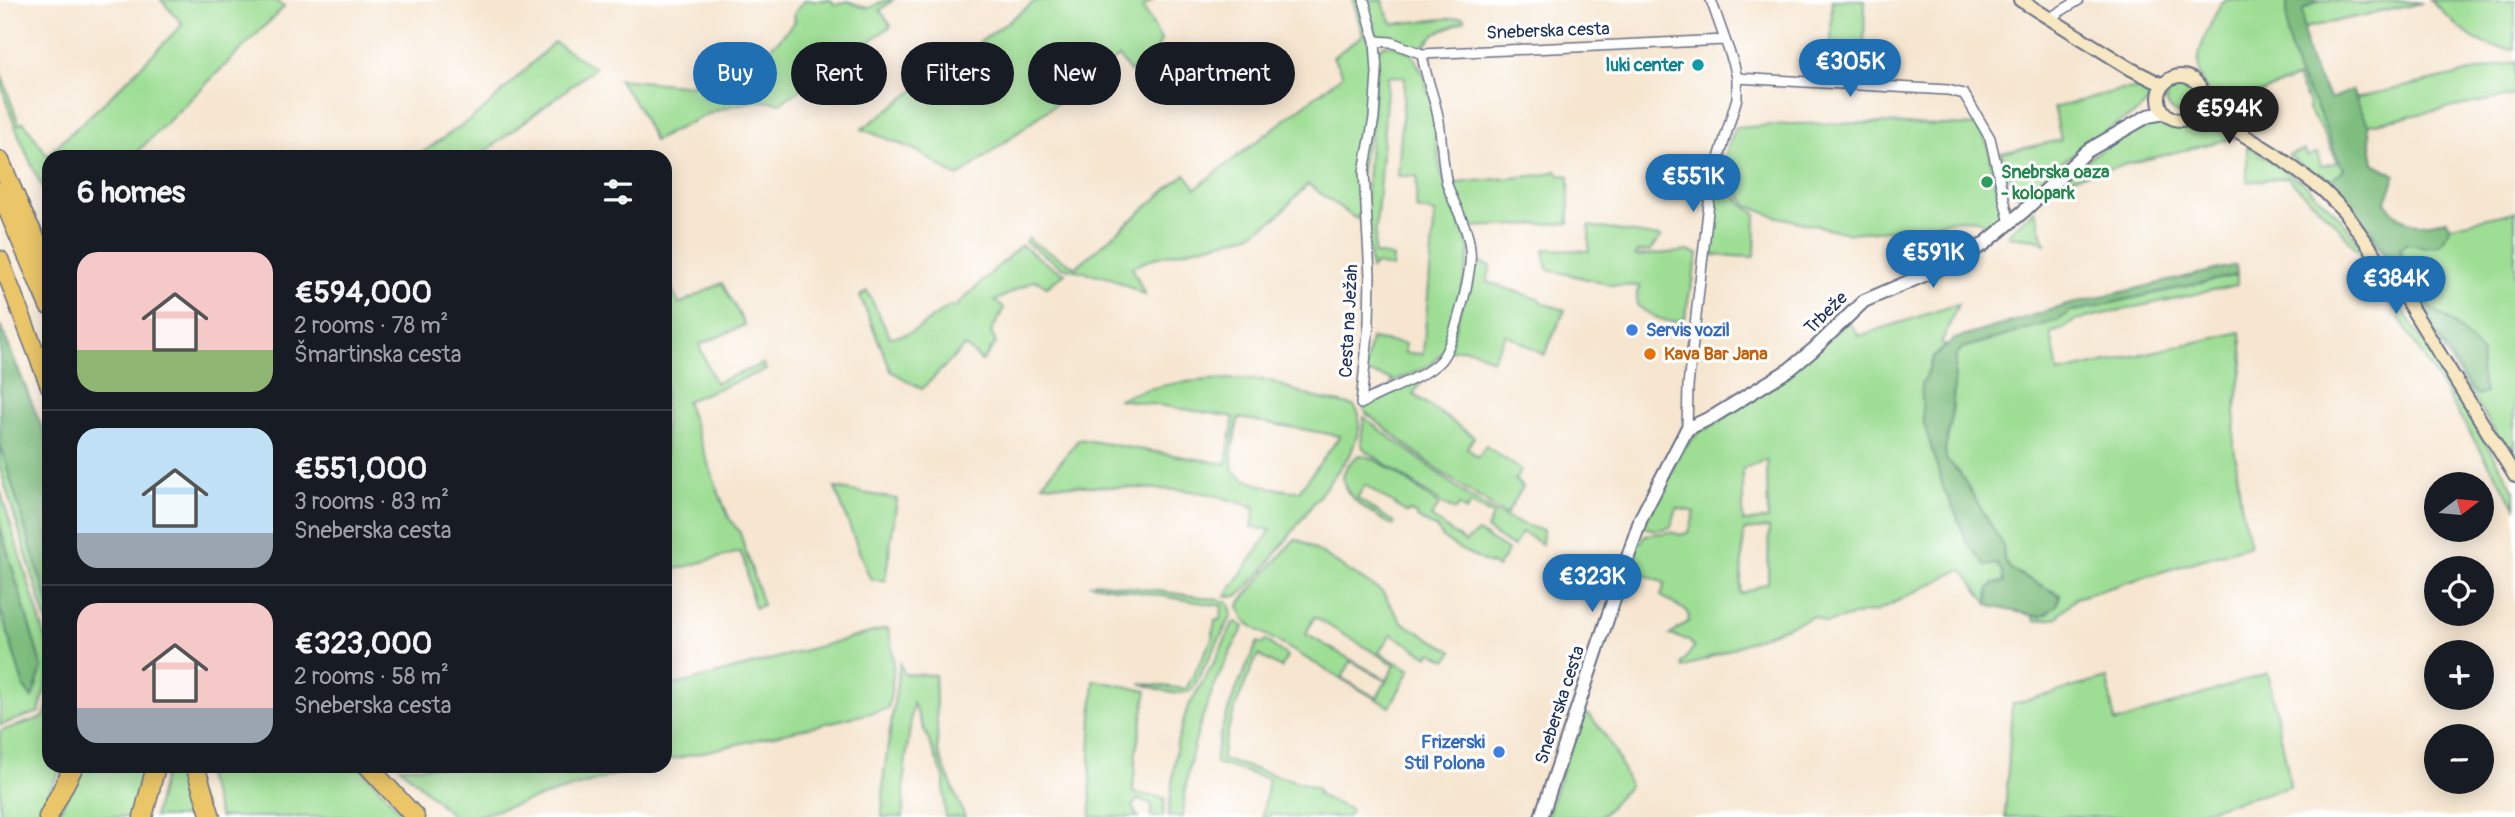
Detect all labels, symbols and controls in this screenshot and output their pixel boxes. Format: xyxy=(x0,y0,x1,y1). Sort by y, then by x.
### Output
street label: Sneberska cesta xyxy=(1486,17,1610,45)
pin: €305K xyxy=(1801,40,1899,99)
chip: Buy xyxy=(693,42,777,105)
chip: Rent xyxy=(791,42,887,105)
chip: Filters xyxy=(901,42,1014,105)
chip: New xyxy=(1028,42,1121,105)
chip: Apartment xyxy=(1135,42,1295,105)
text: €305K xyxy=(1815,47,1885,76)
place label: luki center xyxy=(1606,54,1685,77)
marker: luki center xyxy=(1690,57,1706,73)
pin: €594K xyxy=(2180,86,2278,146)
text: €594K xyxy=(2196,94,2262,123)
pin: €551K xyxy=(1644,154,1742,214)
place label: Snebrska oaza - kolopark xyxy=(2001,161,2110,205)
text: €551K xyxy=(1662,162,1724,191)
icon: filters xyxy=(599,173,637,211)
text: 6 homes xyxy=(77,174,185,211)
marker: Snebrska oaza - kolopark xyxy=(1979,174,1995,190)
pin: €591K xyxy=(1884,230,1982,290)
text: €591K xyxy=(1902,238,1964,267)
pin: €384K xyxy=(2347,256,2445,316)
street label: Cesta na Ježah xyxy=(1335,264,1363,378)
text: €384K xyxy=(2363,264,2429,293)
text: €594,000 xyxy=(294,274,432,311)
icon: home xyxy=(133,280,217,364)
street label: Trbeže xyxy=(1799,287,1853,339)
text: 2 rooms · 78 m² xyxy=(294,311,448,340)
place label: Servis vozil xyxy=(1646,319,1730,342)
marker: Servis vozil xyxy=(1624,322,1640,338)
text: Šmartinska cesta xyxy=(294,340,461,369)
place label: Kava Bar Jana xyxy=(1664,343,1768,366)
marker: Kava Bar Jana xyxy=(1642,346,1658,362)
text: €551,000 xyxy=(294,450,427,487)
icon: home xyxy=(133,456,217,540)
north arrow xyxy=(2424,472,2494,542)
map controls xyxy=(2424,472,2494,794)
text: 3 rooms · 83 m² xyxy=(294,487,449,516)
text: Sneberska cesta xyxy=(294,516,451,545)
pin: €323K xyxy=(1543,554,1641,614)
button: locate xyxy=(2424,556,2494,626)
text: €323K xyxy=(1559,562,1625,591)
text: €323,000 xyxy=(294,625,432,662)
icon: home xyxy=(133,631,217,715)
button: + xyxy=(2424,640,2494,710)
street label: Sneberska cesta xyxy=(1530,643,1590,767)
text: 2 rooms · 58 m² xyxy=(294,662,449,691)
text: Sneberska cesta xyxy=(294,691,451,720)
button: − xyxy=(2424,724,2494,794)
place label: Frizerski Stil Polona xyxy=(1404,731,1486,775)
marker: Frizerski Stil Polona xyxy=(1491,744,1507,760)

